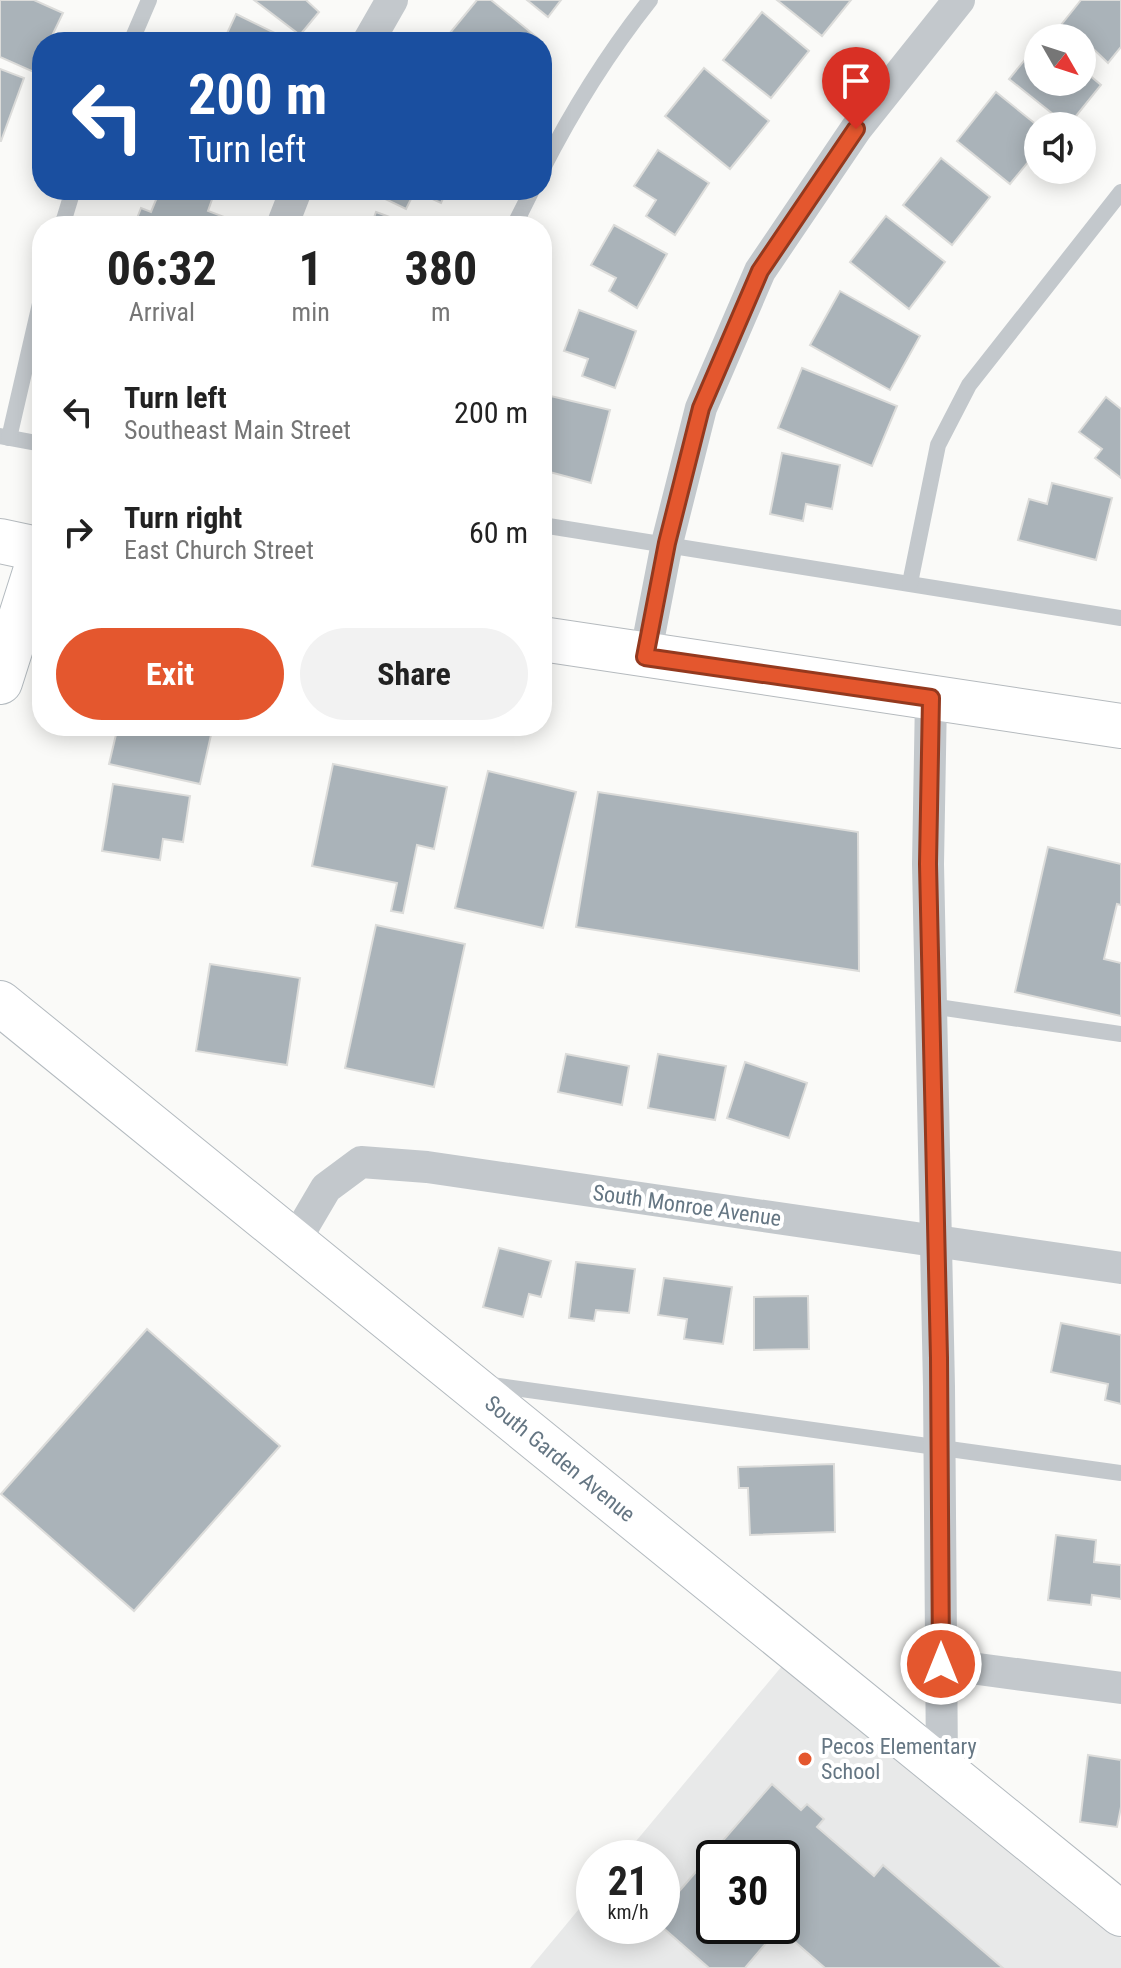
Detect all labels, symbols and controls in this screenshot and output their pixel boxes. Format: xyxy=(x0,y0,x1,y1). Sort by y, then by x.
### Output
north arrow xyxy=(1024,24,1096,96)
map controls xyxy=(1024,24,1096,184)
pin xyxy=(822,47,890,129)
icon: arrive xyxy=(834,59,878,103)
text: 200 m xyxy=(188,62,327,128)
icon: left xyxy=(56,64,160,168)
button: sound xyxy=(1024,112,1096,184)
text: Turn left xyxy=(188,129,306,171)
text: 06:32 xyxy=(107,240,217,297)
text: 1 xyxy=(299,240,323,297)
text: 380 xyxy=(404,240,477,297)
text: Arrival xyxy=(129,297,195,327)
text: min xyxy=(292,297,330,327)
text: m xyxy=(431,297,451,327)
text: Turn left xyxy=(124,380,227,415)
icon: left xyxy=(56,390,100,434)
text: 200 m xyxy=(454,395,528,430)
text: Southeast Main Street xyxy=(124,415,351,445)
text: Turn right xyxy=(124,500,242,535)
icon: right xyxy=(56,510,100,554)
text: 60 m xyxy=(469,515,528,550)
text: East Church Street xyxy=(124,535,314,565)
button: Exit xyxy=(56,628,284,720)
button: Share xyxy=(300,628,528,720)
street label: South Monroe Avenue xyxy=(591,1180,783,1231)
street label: South Garden Avenue xyxy=(480,1390,640,1527)
position arrow xyxy=(899,1622,983,1706)
place label: Pecos Elementary School xyxy=(821,1734,977,1784)
marker: Pecos Elementary School xyxy=(796,1750,814,1768)
speed limit sign: 30 xyxy=(696,1840,800,1944)
text: 21 xyxy=(608,1858,648,1905)
text: km/h xyxy=(607,1900,649,1924)

